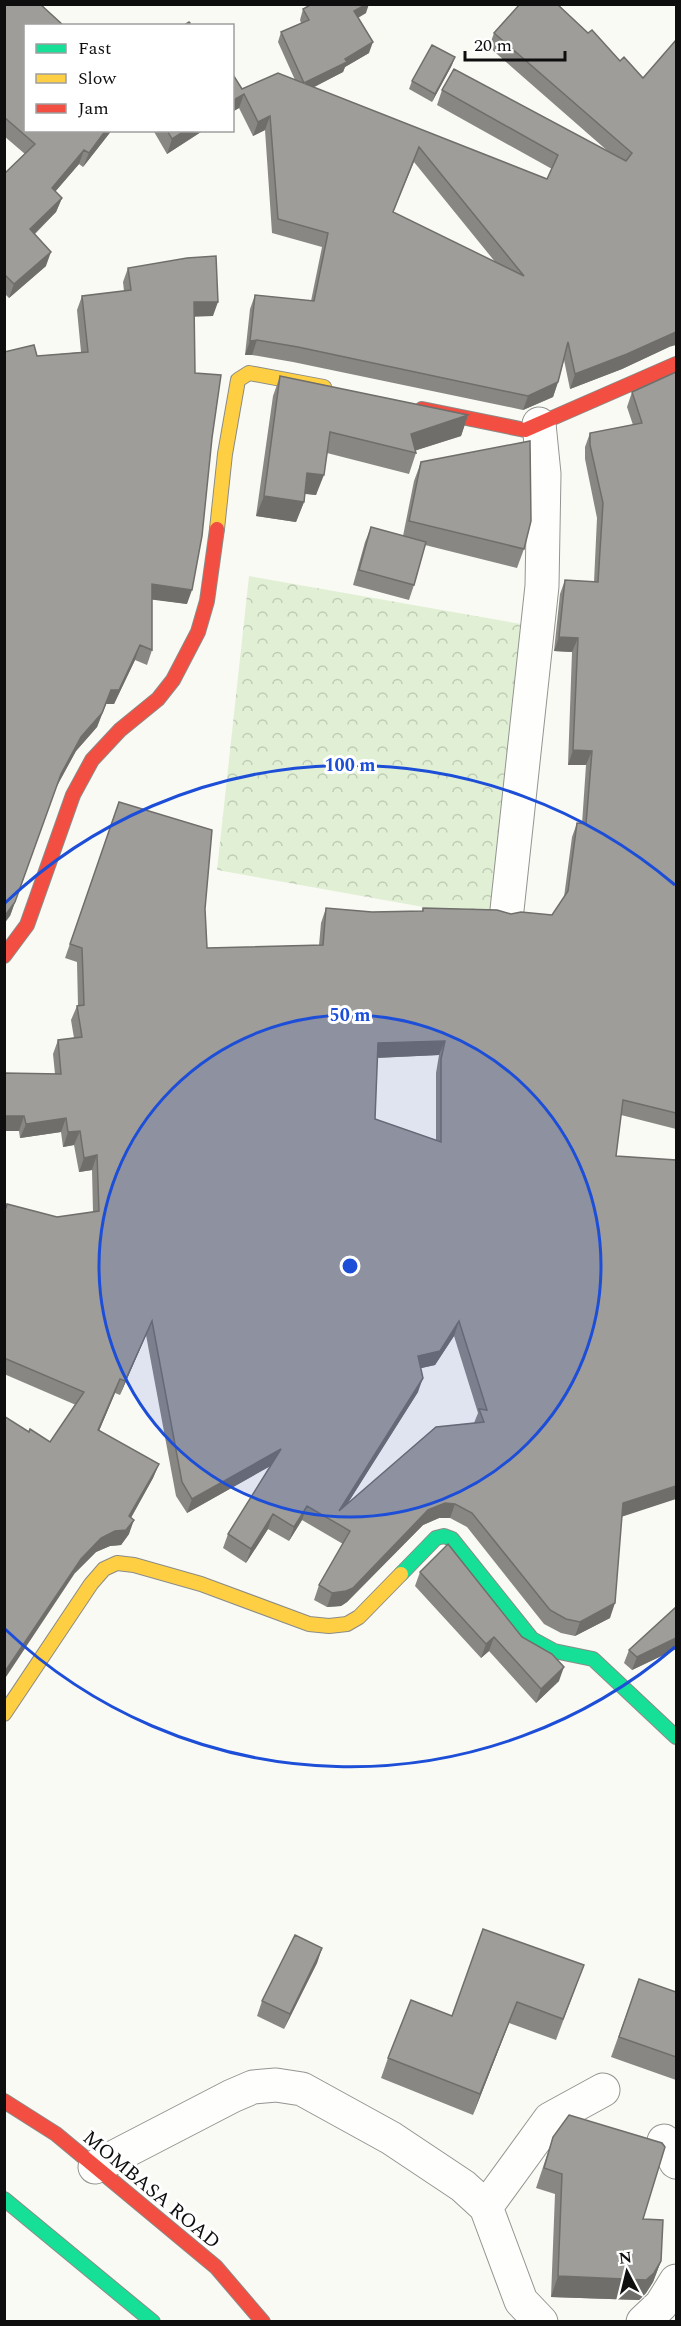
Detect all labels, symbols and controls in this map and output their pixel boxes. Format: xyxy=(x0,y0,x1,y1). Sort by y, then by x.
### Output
legend xyxy=(24,24,234,132)
scale bar xyxy=(465,24,566,62)
text: 20 m xyxy=(474,32,512,59)
text: Fast xyxy=(78,35,111,62)
text: Slow xyxy=(78,65,117,92)
text: Jam xyxy=(78,95,109,122)
text: 100 m xyxy=(324,752,376,779)
text: 50 m xyxy=(330,1002,370,1029)
centre of rings xyxy=(340,1256,360,1276)
street label: MOMBASA ROAD xyxy=(76,2123,227,2256)
north arrow xyxy=(597,2242,657,2302)
text: N xyxy=(617,2245,633,2271)

